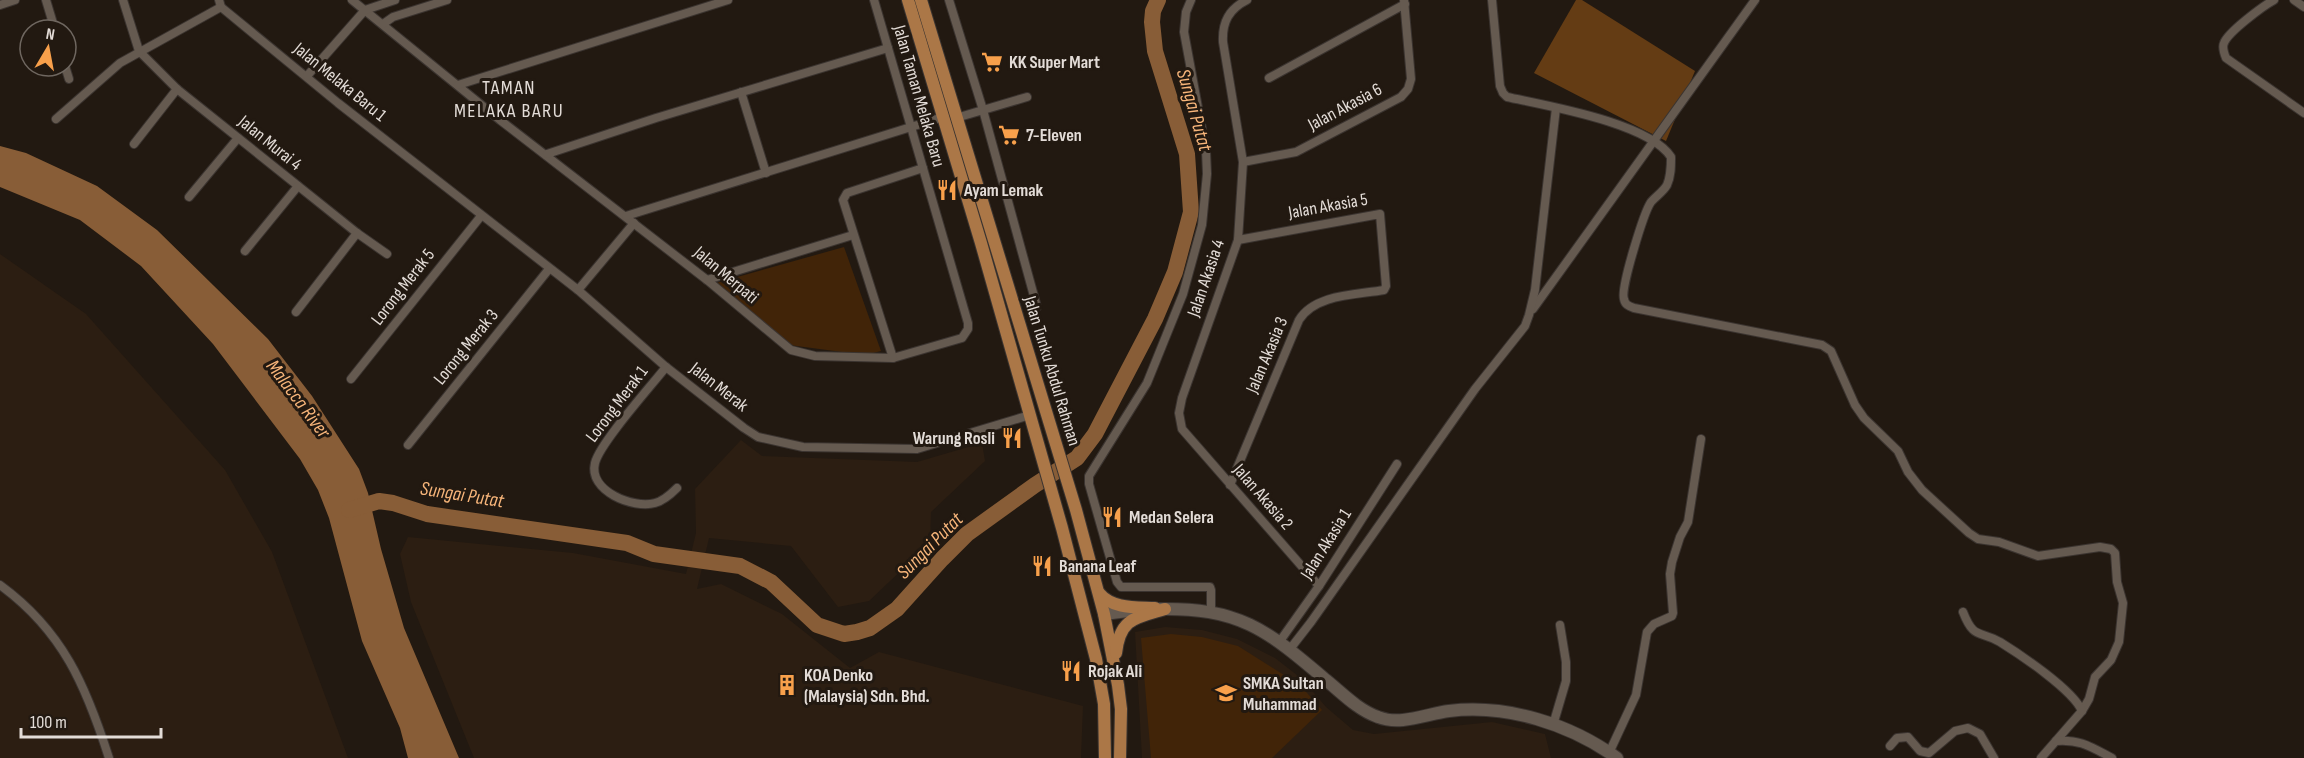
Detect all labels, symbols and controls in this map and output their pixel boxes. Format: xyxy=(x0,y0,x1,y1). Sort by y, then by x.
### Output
north arrow xyxy=(18,18,78,78)
street label: Jalan Taman Melaka Baru xyxy=(888,22,949,169)
text: N xyxy=(44,25,56,45)
street label: Jalan Melaka Baru 1 xyxy=(289,38,391,126)
supermarket icon: KK Super Mart xyxy=(980,50,1004,74)
place label: KK Super Mart xyxy=(1009,52,1100,73)
water label: Sungai Putat xyxy=(1171,66,1217,155)
district label: TAMAN MELAKA BARU xyxy=(454,76,564,123)
street label: Jalan Akasia 6 xyxy=(1304,79,1386,136)
street label: Jalan Murai 4 xyxy=(233,111,306,175)
supermarket icon: 7-Eleven xyxy=(997,123,1021,147)
place label: 7-Eleven xyxy=(1026,125,1082,146)
restaurant icon: Ayam Lemak xyxy=(935,178,959,202)
place label: Ayam Lemak xyxy=(963,180,1044,201)
street label: Jalan Akasia 5 xyxy=(1286,189,1369,223)
street label: Jalan Akasia 4 xyxy=(1183,236,1229,320)
street label: Jalan Merpati xyxy=(689,241,763,308)
street label: Lorong Merak 5 xyxy=(367,245,439,329)
street label: Jalan Tunku Abdul Rahman xyxy=(1019,293,1085,448)
street label: Lorong Merak 3 xyxy=(429,305,503,389)
street label: Jalan Akasia 3 xyxy=(1241,314,1292,397)
water label: Malacca River xyxy=(261,355,336,444)
street label: Jalan Merak xyxy=(685,357,752,416)
street label: Lorong Merak 1 xyxy=(582,361,653,446)
restaurant icon: Warung Rosli xyxy=(1000,426,1024,450)
place label: Warung Rosli xyxy=(913,428,995,449)
street label: Jalan Akasia 2 xyxy=(1228,459,1297,534)
water label: Sungai Putat xyxy=(418,477,507,514)
street label: Jalan Akasia 1 xyxy=(1296,504,1356,584)
restaurant icon: Medan Selera xyxy=(1100,505,1124,529)
water label: Sungai Putat xyxy=(892,507,969,584)
place label: Medan Selera xyxy=(1129,507,1214,528)
restaurant icon: Banana Leaf xyxy=(1030,554,1054,578)
place label: Banana Leaf xyxy=(1059,556,1137,577)
restaurant icon: Rojak Ali xyxy=(1059,659,1083,683)
place label: Rojak Ali xyxy=(1088,661,1142,682)
place label: KOA Denko (Malaysia) Sdn. Bhd. xyxy=(804,665,930,707)
building icon: KOA Denko (Malaysia) Sdn. Bhd. xyxy=(775,673,799,697)
place label: SMKA Sultan Muhammad xyxy=(1243,673,1324,715)
school or university icon: SMKA Sultan Muhammad xyxy=(1214,681,1238,705)
scale bar xyxy=(21,701,160,739)
text: 100 m xyxy=(30,712,67,733)

